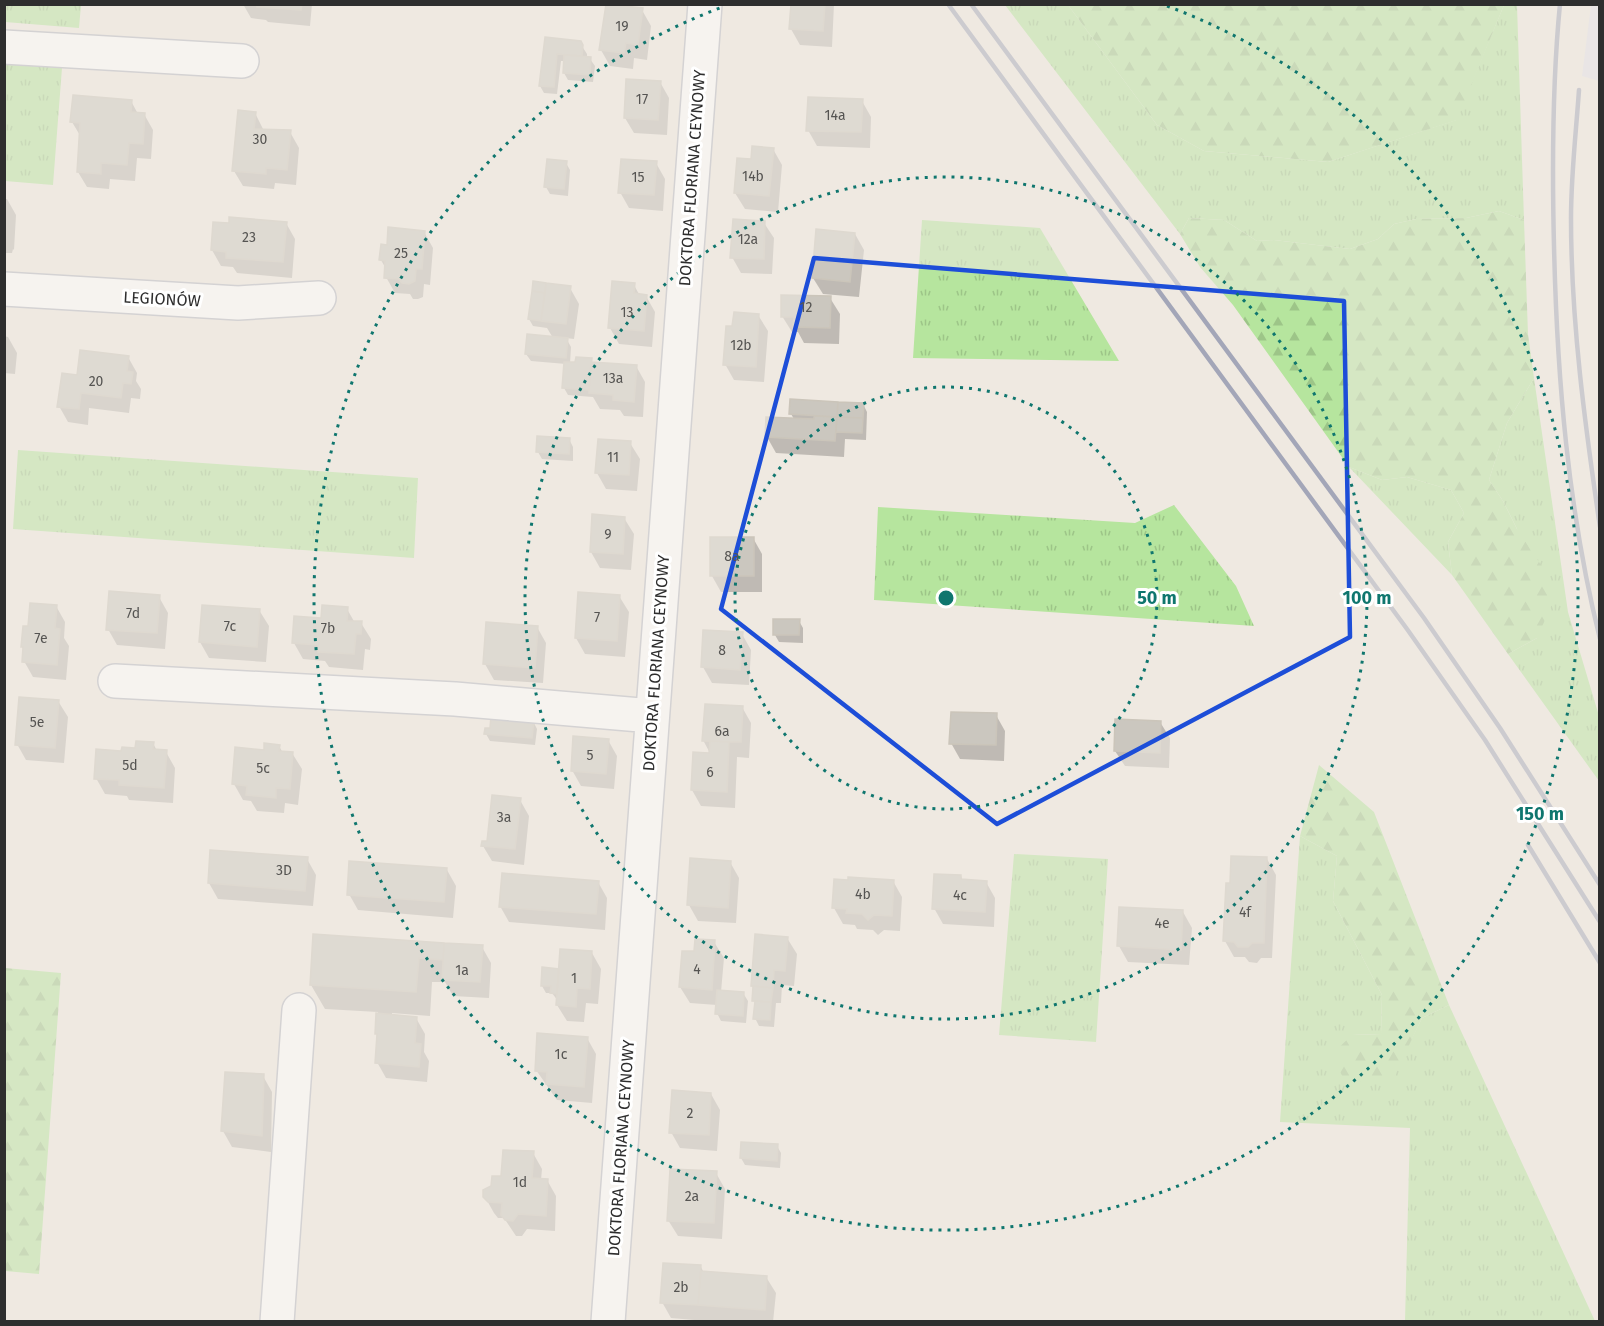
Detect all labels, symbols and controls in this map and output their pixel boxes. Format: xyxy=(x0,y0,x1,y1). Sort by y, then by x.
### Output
house number: 19 xyxy=(615,18,629,35)
street label: DOKTORA FLORIANA CEYNOWY xyxy=(675,69,709,287)
house number: 17 xyxy=(636,91,648,108)
house number: 14a xyxy=(824,107,846,124)
house number: 30 xyxy=(253,131,268,148)
house number: 14b xyxy=(742,168,764,185)
house number: 15 xyxy=(631,169,645,186)
house number: 23 xyxy=(242,229,256,246)
house number: 12a xyxy=(738,231,758,248)
house number: 25 xyxy=(394,245,408,262)
street label: LEGIONÓW xyxy=(123,286,201,311)
house number: 12 xyxy=(800,299,813,316)
house number: 13 xyxy=(620,304,634,321)
house number: 12b xyxy=(730,337,752,354)
house number: 13a xyxy=(603,370,623,387)
house number: 20 xyxy=(89,373,104,390)
house number: 11 xyxy=(607,449,619,466)
house number: 9 xyxy=(604,526,612,543)
house number: 8a xyxy=(724,548,740,565)
street label: DOKTORA FLORIANA CEYNOWY xyxy=(639,554,673,772)
text: 50 m xyxy=(1137,587,1177,609)
text: 100 m xyxy=(1343,587,1391,609)
centre of rings xyxy=(936,588,956,608)
house number: 7d xyxy=(126,605,140,622)
house number: 7 xyxy=(594,609,600,626)
house number: 7c xyxy=(224,618,237,635)
house number: 7b xyxy=(321,620,335,637)
house number: 7e xyxy=(34,630,48,647)
house number: 8 xyxy=(718,642,726,659)
house number: 5e xyxy=(30,714,44,731)
house number: 6a xyxy=(714,723,730,740)
house number: 5 xyxy=(586,747,594,764)
house number: 5d xyxy=(122,757,138,774)
house number: 5c xyxy=(256,760,270,777)
house number: 6 xyxy=(706,764,714,781)
text: 150 m xyxy=(1516,803,1564,825)
house number: 3a xyxy=(497,809,511,826)
house number: 3D xyxy=(276,862,292,879)
house number: 4b xyxy=(855,886,871,903)
house number: 4c xyxy=(953,887,967,904)
house number: 4f xyxy=(1239,904,1252,921)
house number: 4e xyxy=(1154,915,1170,932)
house number: 4 xyxy=(693,961,701,978)
house number: 1a xyxy=(455,962,469,979)
house number: 1 xyxy=(571,970,577,987)
street label: DOKTORA FLORIANA CEYNOWY xyxy=(604,1039,638,1257)
house number: 1c xyxy=(555,1046,568,1063)
house number: 2 xyxy=(687,1105,694,1122)
house number: 1d xyxy=(513,1174,527,1191)
house number: 2a xyxy=(685,1188,699,1205)
house number: 2b xyxy=(673,1279,689,1296)

